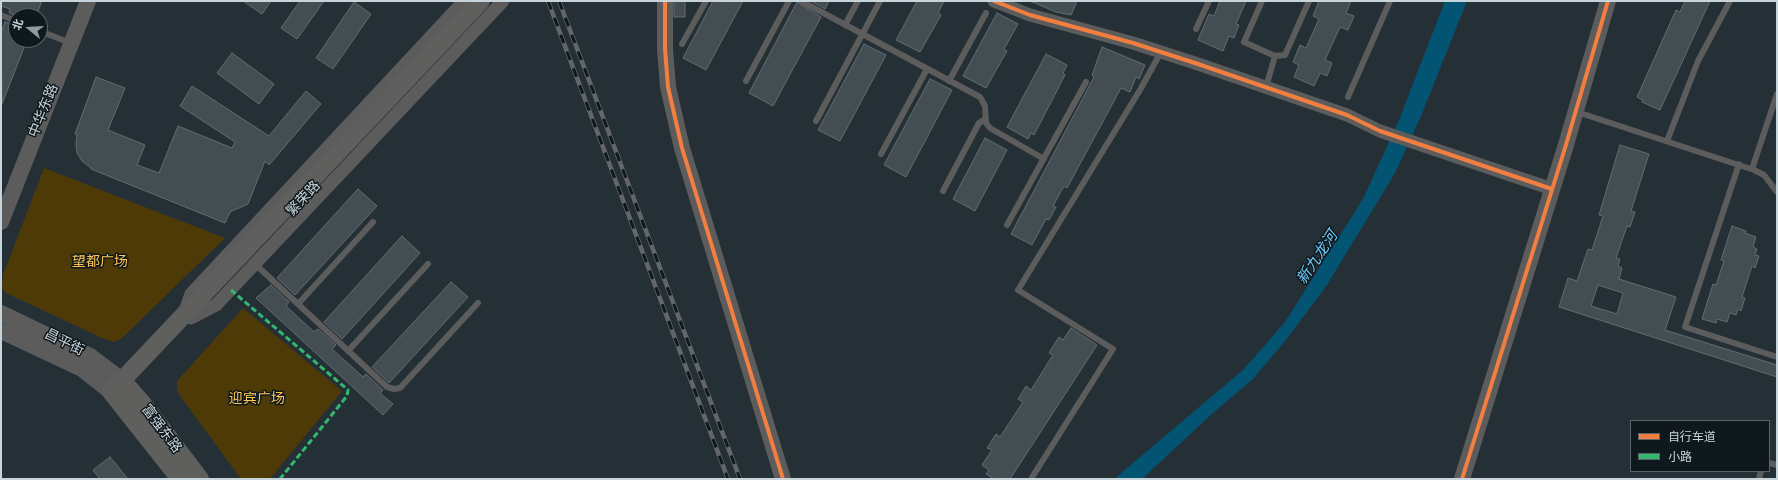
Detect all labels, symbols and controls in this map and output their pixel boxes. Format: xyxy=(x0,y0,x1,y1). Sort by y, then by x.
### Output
north arrow xyxy=(8,8,48,48)
text: 北 xyxy=(8,17,27,32)
street label: 中华东路 xyxy=(26,82,62,140)
street label: 繁荣路 xyxy=(284,178,324,220)
water label: 新九龙河 xyxy=(1294,228,1342,288)
park label: 望都广场 xyxy=(72,255,128,271)
street label: 昌平街 xyxy=(41,326,87,360)
park label: 迎宾广场 xyxy=(229,392,285,408)
street label: 富强东路 xyxy=(137,402,185,456)
legend xyxy=(1630,420,1770,472)
text: 自行车道 xyxy=(1668,427,1716,446)
text: 小路 xyxy=(1668,447,1692,466)

